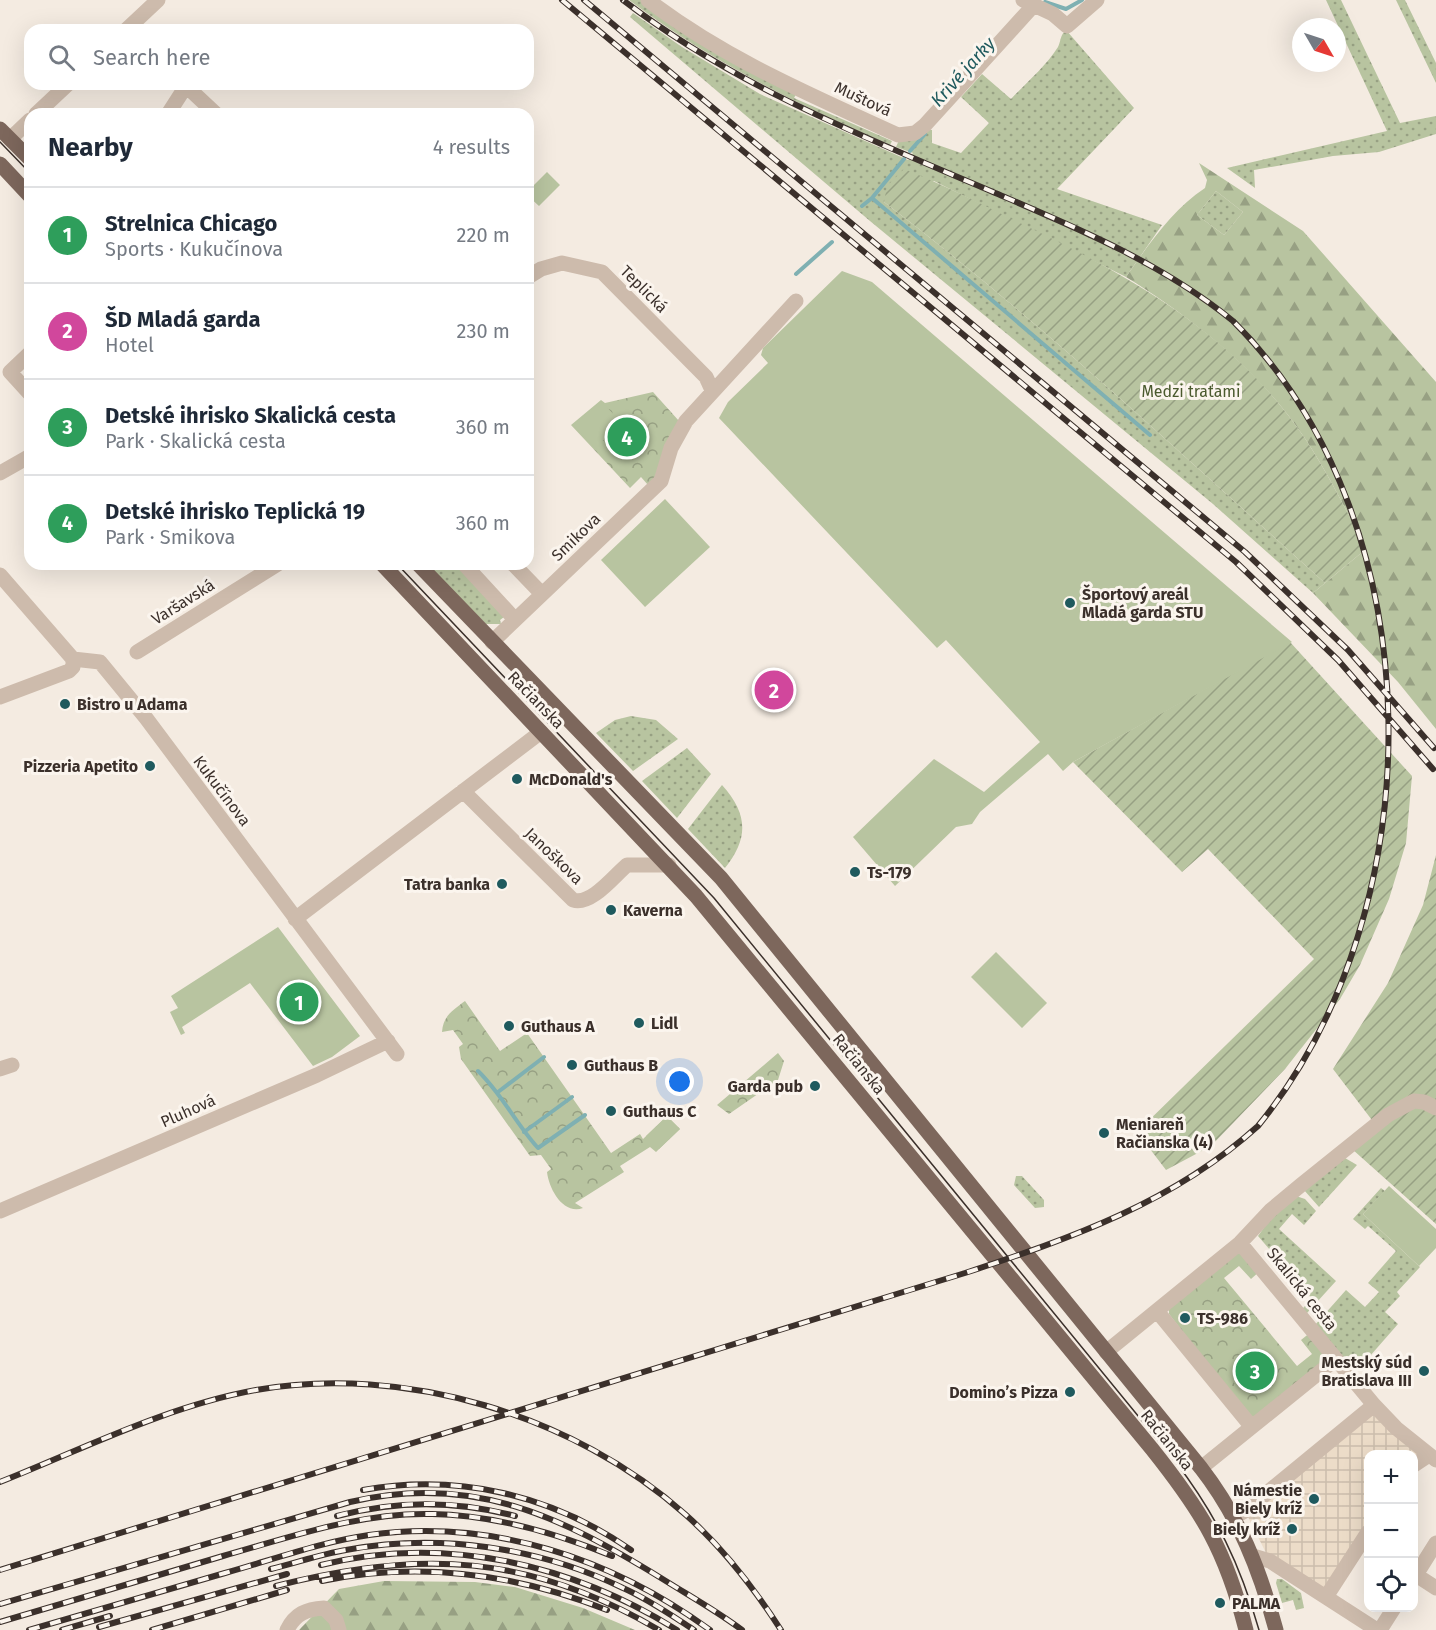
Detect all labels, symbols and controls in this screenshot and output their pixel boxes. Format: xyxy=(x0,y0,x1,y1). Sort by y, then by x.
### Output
north arrow xyxy=(1292,18,1346,72)
search box xyxy=(24,24,534,90)
water label: Krivé jarky xyxy=(926,32,1001,111)
icon: search xyxy=(45,41,78,74)
text: Search here xyxy=(93,44,211,71)
street label: Muštová xyxy=(832,78,894,120)
text: Nearby xyxy=(48,132,133,163)
text: 4 results xyxy=(433,135,510,159)
text: Strelnica Chicago xyxy=(105,210,277,237)
text: 1 xyxy=(63,223,72,247)
text: 220 m xyxy=(457,223,510,247)
text: Sports · Kukučínova xyxy=(105,237,283,261)
street label: Teplická xyxy=(616,261,672,317)
text: ŠD Mladá garda xyxy=(105,306,260,333)
text: 2 xyxy=(62,319,73,343)
text: 230 m xyxy=(457,319,510,343)
text: Hotel xyxy=(105,333,154,357)
park label: Medzi traťami xyxy=(1141,382,1241,401)
text: Detské ihrisko Skalická cesta xyxy=(105,402,396,429)
pin: 4 xyxy=(608,414,646,460)
text: 3 xyxy=(62,415,73,439)
text: 360 m xyxy=(456,415,510,439)
text: Park · Skalická cesta xyxy=(105,429,286,453)
text: Detské ihrisko Teplická 19 xyxy=(105,498,365,525)
street label: Smikova xyxy=(548,509,604,565)
text: 4 xyxy=(62,511,73,535)
text: 360 m xyxy=(456,511,510,535)
text: Park · Smikova xyxy=(105,525,236,549)
street label: Varšavská xyxy=(148,575,218,629)
place label: Športový areál Mladá garda STU xyxy=(1082,584,1203,622)
marker: Športový areál Mladá garda STU xyxy=(1063,596,1077,610)
street label: Račianska xyxy=(504,667,568,733)
pin: 2 xyxy=(754,668,794,712)
place label: Bistro u Adama xyxy=(77,695,188,714)
marker: Bistro u Adama xyxy=(58,697,72,711)
street label: Kukučínova xyxy=(189,752,255,830)
place label: Pizzeria Apetito xyxy=(23,757,138,776)
marker: Pizzeria Apetito xyxy=(143,759,157,773)
place label: McDonald's xyxy=(529,770,613,789)
marker: McDonald's xyxy=(510,772,524,786)
street label: Janoškova xyxy=(521,824,587,888)
place label: Ts-179 xyxy=(867,863,912,882)
marker: Ts-179 xyxy=(848,865,862,879)
place label: Tatra banka xyxy=(404,875,490,894)
marker: Tatra banka xyxy=(495,877,509,891)
place label: Kaverna xyxy=(623,901,683,920)
marker: Kaverna xyxy=(604,903,618,917)
pin: 1 xyxy=(280,980,318,1024)
place label: Lidl xyxy=(651,1014,678,1033)
marker: Lidl xyxy=(632,1016,646,1030)
place label: Guthaus A xyxy=(521,1017,595,1036)
marker: Guthaus A xyxy=(502,1019,516,1033)
street label: Račianska xyxy=(829,1030,889,1098)
place label: Guthaus B xyxy=(584,1056,658,1075)
marker: Guthaus B xyxy=(565,1058,579,1072)
your location xyxy=(665,1067,694,1096)
place label: Garda pub xyxy=(728,1077,803,1096)
marker: Garda pub xyxy=(808,1079,822,1093)
street label: Pluhová xyxy=(158,1091,218,1131)
place label: Guthaus C xyxy=(623,1102,697,1121)
marker: Guthaus C xyxy=(604,1104,618,1118)
place label: Meniareň Račianska (4) xyxy=(1116,1115,1213,1152)
marker: Meniareň Račianska (4) xyxy=(1097,1126,1111,1140)
street label: Skalická cesta xyxy=(1263,1244,1341,1334)
place label: TS-986 xyxy=(1197,1309,1248,1328)
marker: TS-986 xyxy=(1178,1311,1192,1325)
pin: 3 xyxy=(1236,1348,1274,1394)
place label: Mestský súd Bratislava III xyxy=(1321,1353,1412,1390)
marker: Mestský súd Bratislava III xyxy=(1417,1364,1431,1378)
place label: Domino’s Pizza xyxy=(949,1383,1058,1402)
marker: Domino’s Pizza xyxy=(1063,1385,1077,1399)
street label: Račianska xyxy=(1137,1406,1197,1474)
map controls xyxy=(1364,1450,1418,1612)
button: + xyxy=(1364,1450,1418,1504)
place label: Námestie Biely kríž xyxy=(1233,1481,1303,1518)
marker: Námestie Biely kríž xyxy=(1307,1492,1321,1506)
button: − xyxy=(1364,1504,1418,1558)
place label: Biely kríž xyxy=(1213,1520,1281,1539)
marker: Biely kríž xyxy=(1285,1522,1299,1536)
button: locate xyxy=(1364,1558,1418,1612)
place label: PALMA xyxy=(1232,1594,1281,1613)
marker: PALMA xyxy=(1213,1596,1227,1610)

